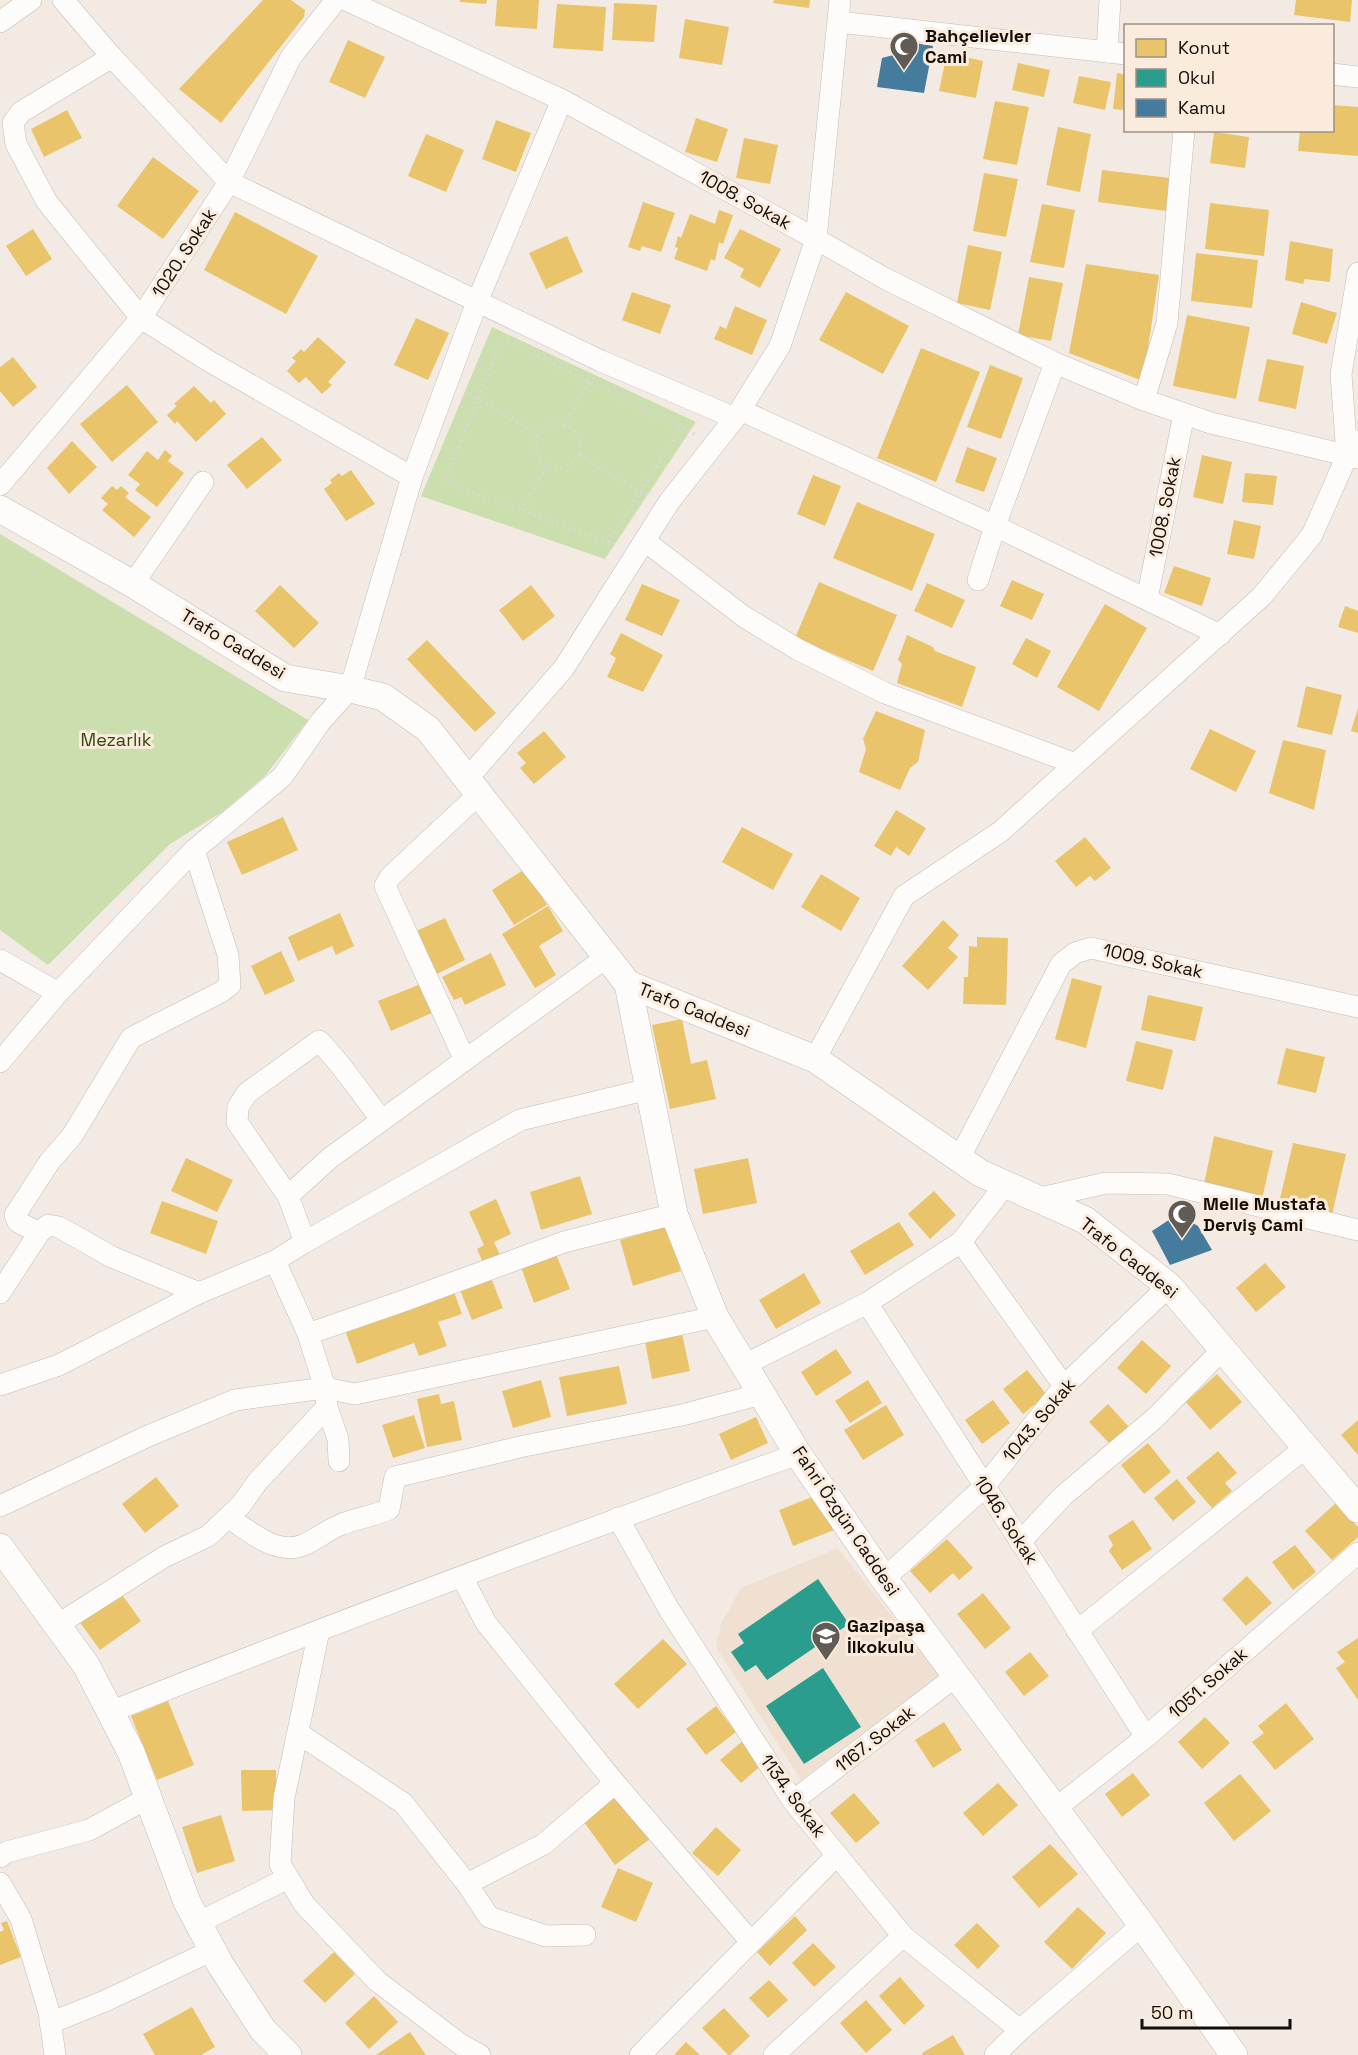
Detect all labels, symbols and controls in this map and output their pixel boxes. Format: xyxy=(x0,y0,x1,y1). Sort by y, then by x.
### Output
place label: Bahçelievler Cami xyxy=(925,24,1031,68)
legend xyxy=(1124,24,1334,132)
mosque icon: Bahçelievler Cami xyxy=(888,30,920,72)
text: Konut xyxy=(1178,36,1230,59)
text: Okul xyxy=(1178,66,1215,89)
text: Kamu xyxy=(1178,96,1226,119)
street label: 1008. Sokak xyxy=(695,165,796,235)
street label: 1020. Sokak xyxy=(146,204,221,302)
street label: 1008. Sokak xyxy=(1143,454,1186,559)
street label: Trafo Caddesi xyxy=(177,603,290,684)
park label: Mezarlık xyxy=(81,728,152,751)
street label: 1009. Sokak xyxy=(1101,938,1206,983)
street label: Trafo Caddesi xyxy=(635,977,753,1042)
place label: Melle Mustafa Derviş Cami xyxy=(1203,1192,1327,1236)
mosque icon: Melle Mustafa Derviş Cami xyxy=(1166,1198,1198,1240)
street label: Trafo Caddesi xyxy=(1076,1212,1183,1303)
street label: 1043. Sokak xyxy=(997,1373,1080,1466)
street label: Fahri Özgün Caddesi xyxy=(788,1442,905,1600)
street label: 1046. Sokak xyxy=(969,1471,1044,1569)
place label: Gazipaşa İlkokulu xyxy=(847,1614,926,1658)
school or university icon: Gazipaşa İlkokulu xyxy=(810,1620,842,1662)
street label: 1051. Sokak xyxy=(1163,1642,1252,1723)
street label: 1167. Sokak xyxy=(830,1700,919,1777)
street label: 1134. Sokak xyxy=(755,1750,832,1842)
scale bar xyxy=(1142,1992,1290,2030)
text: 50 m xyxy=(1151,2001,1193,2024)

